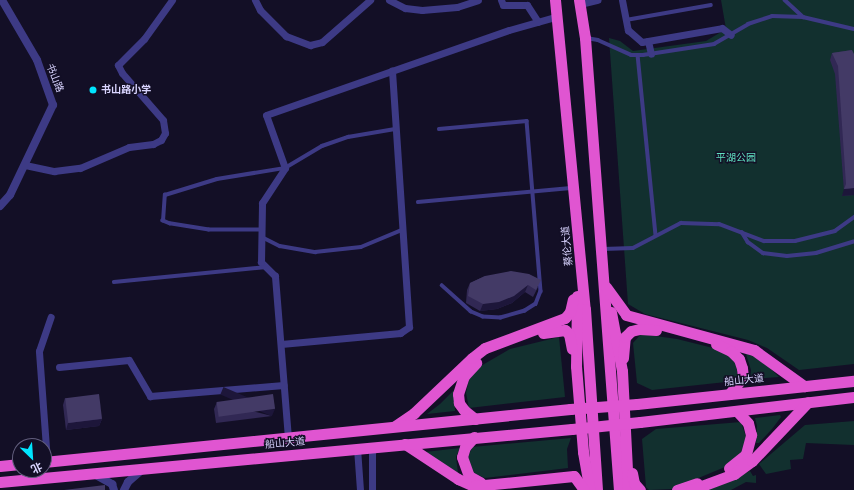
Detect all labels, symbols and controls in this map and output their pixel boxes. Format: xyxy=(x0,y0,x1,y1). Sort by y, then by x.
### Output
street label: 书山路 xyxy=(44,62,66,94)
place label: 书山路小学 xyxy=(101,84,151,96)
marker: 书山路小学 xyxy=(88,85,98,95)
park label: 平湖公园 xyxy=(716,152,756,164)
street label: 蔡伦大道 xyxy=(559,226,575,266)
street label: 船山大道 xyxy=(723,372,765,388)
street label: 船山大道 xyxy=(265,435,305,451)
north arrow xyxy=(12,438,52,478)
text: 北 xyxy=(29,459,45,477)

